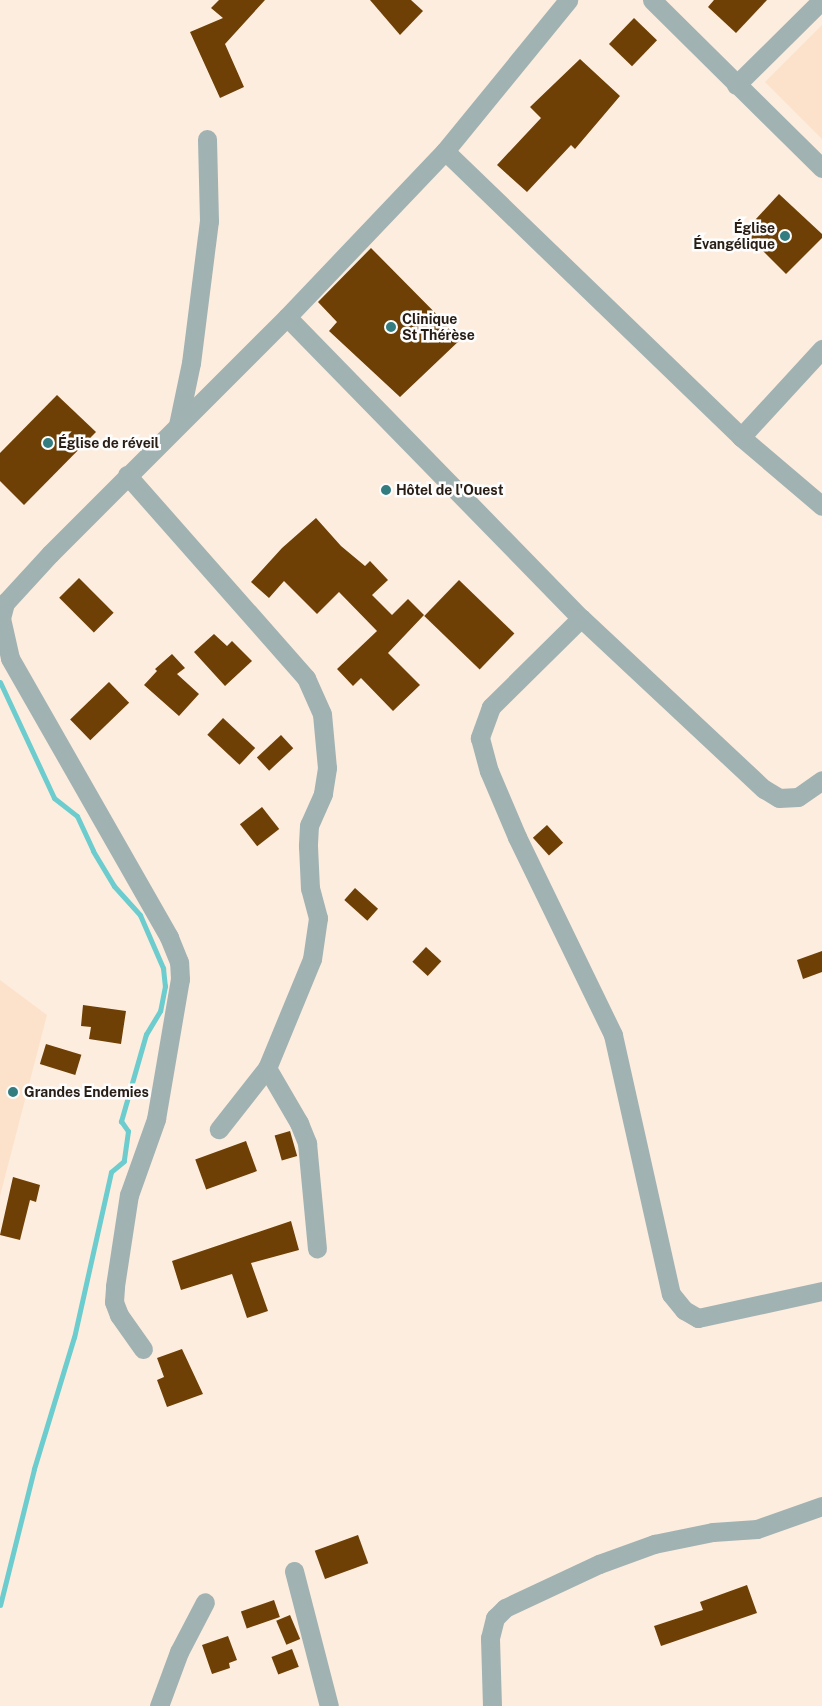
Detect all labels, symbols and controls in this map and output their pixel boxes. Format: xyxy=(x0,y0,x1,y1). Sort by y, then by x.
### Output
place label: Église Évangélique xyxy=(693,220,775,252)
marker: Église Évangélique xyxy=(779,230,791,242)
place label: Clinique St Thérèse xyxy=(402,311,475,344)
marker: Clinique St Thérèse xyxy=(384,320,398,334)
place label: Église de réveil xyxy=(58,435,159,451)
marker: Église de réveil xyxy=(42,437,54,449)
place label: Hôtel de l'Ouest xyxy=(396,482,504,498)
marker: Hôtel de l'Ouest xyxy=(380,484,392,496)
place label: Grandes Endemies xyxy=(24,1084,149,1100)
marker: Grandes Endemies xyxy=(6,1085,20,1099)

